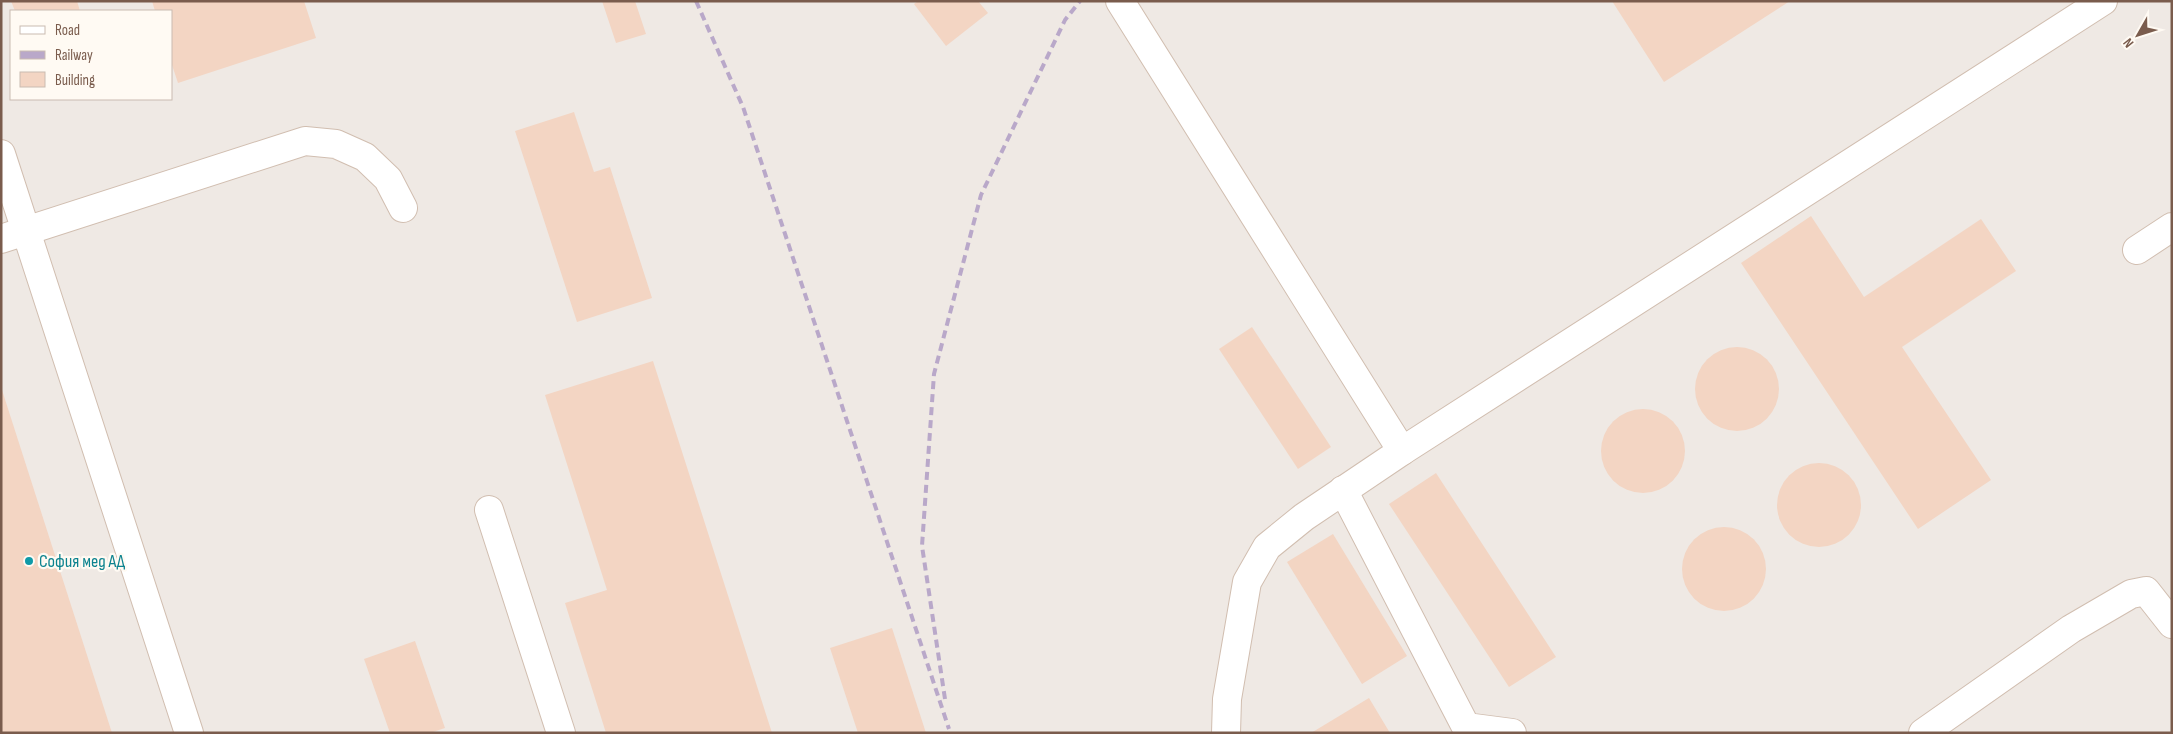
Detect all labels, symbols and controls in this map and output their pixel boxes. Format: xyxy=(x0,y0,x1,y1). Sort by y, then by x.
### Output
legend xyxy=(10,10,172,100)
north arrow xyxy=(2113,10,2163,60)
text: Road xyxy=(55,21,80,40)
text: N xyxy=(2119,35,2137,51)
text: Railway xyxy=(55,46,93,65)
text: Building xyxy=(55,71,95,90)
place label: София мед АД xyxy=(39,551,126,572)
marker: София мед АД xyxy=(23,555,35,567)

